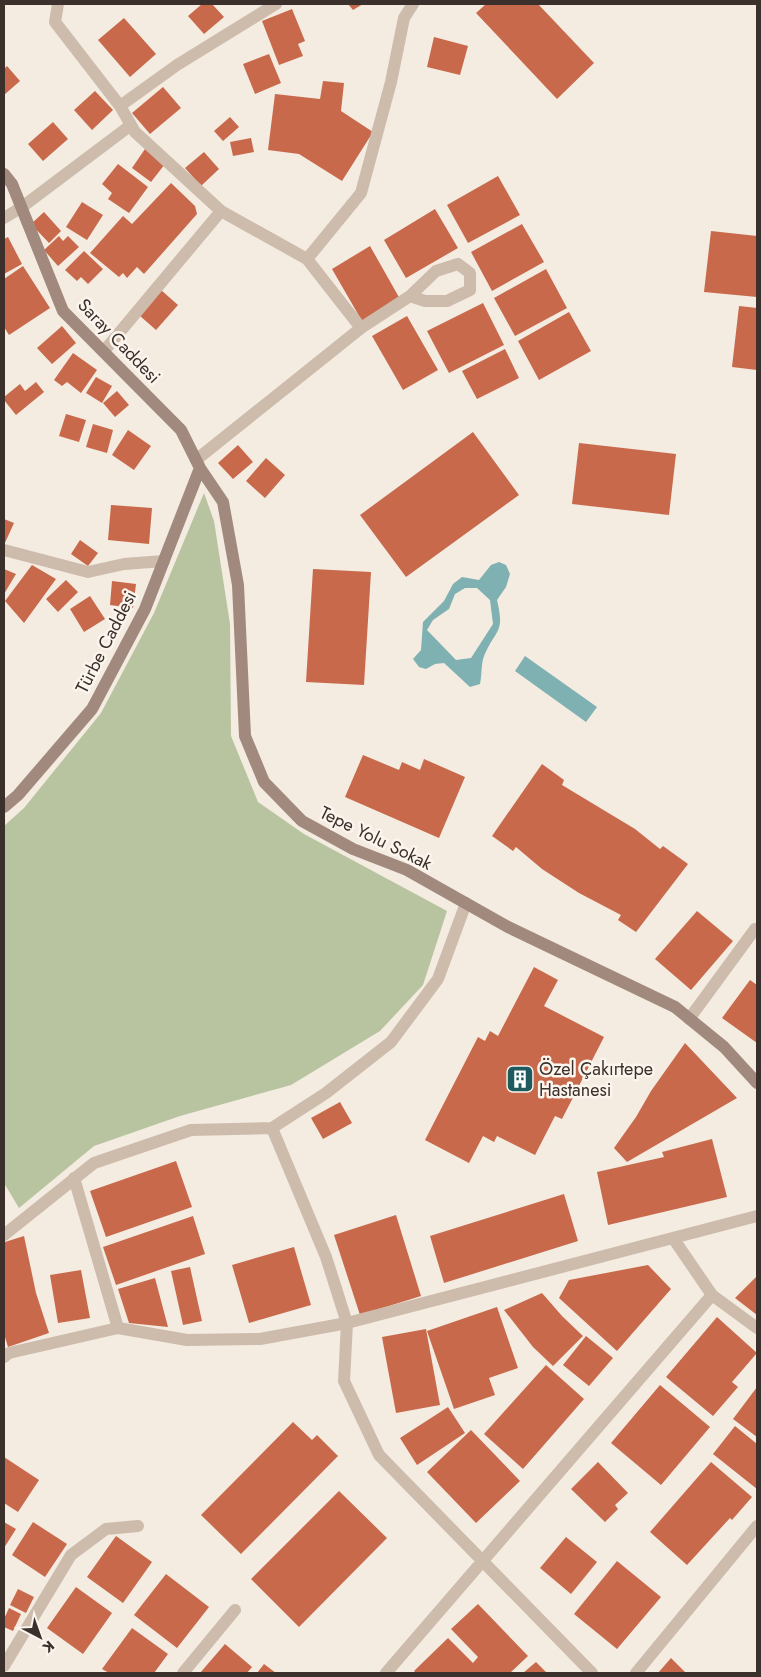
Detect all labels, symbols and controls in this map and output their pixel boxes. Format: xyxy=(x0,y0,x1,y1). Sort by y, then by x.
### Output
street label: Saray Caddesi xyxy=(72,293,166,389)
street label: Türbe Caddesi xyxy=(69,586,143,698)
street label: Tepe Yolu Sokak xyxy=(315,800,437,876)
place label: Özel Çakırtepe Hastanesi xyxy=(539,1056,653,1103)
building icon: Özel Çakırtepe Hastanesi xyxy=(505,1064,535,1094)
north arrow xyxy=(15,1612,65,1662)
text: K xyxy=(38,1636,59,1658)

